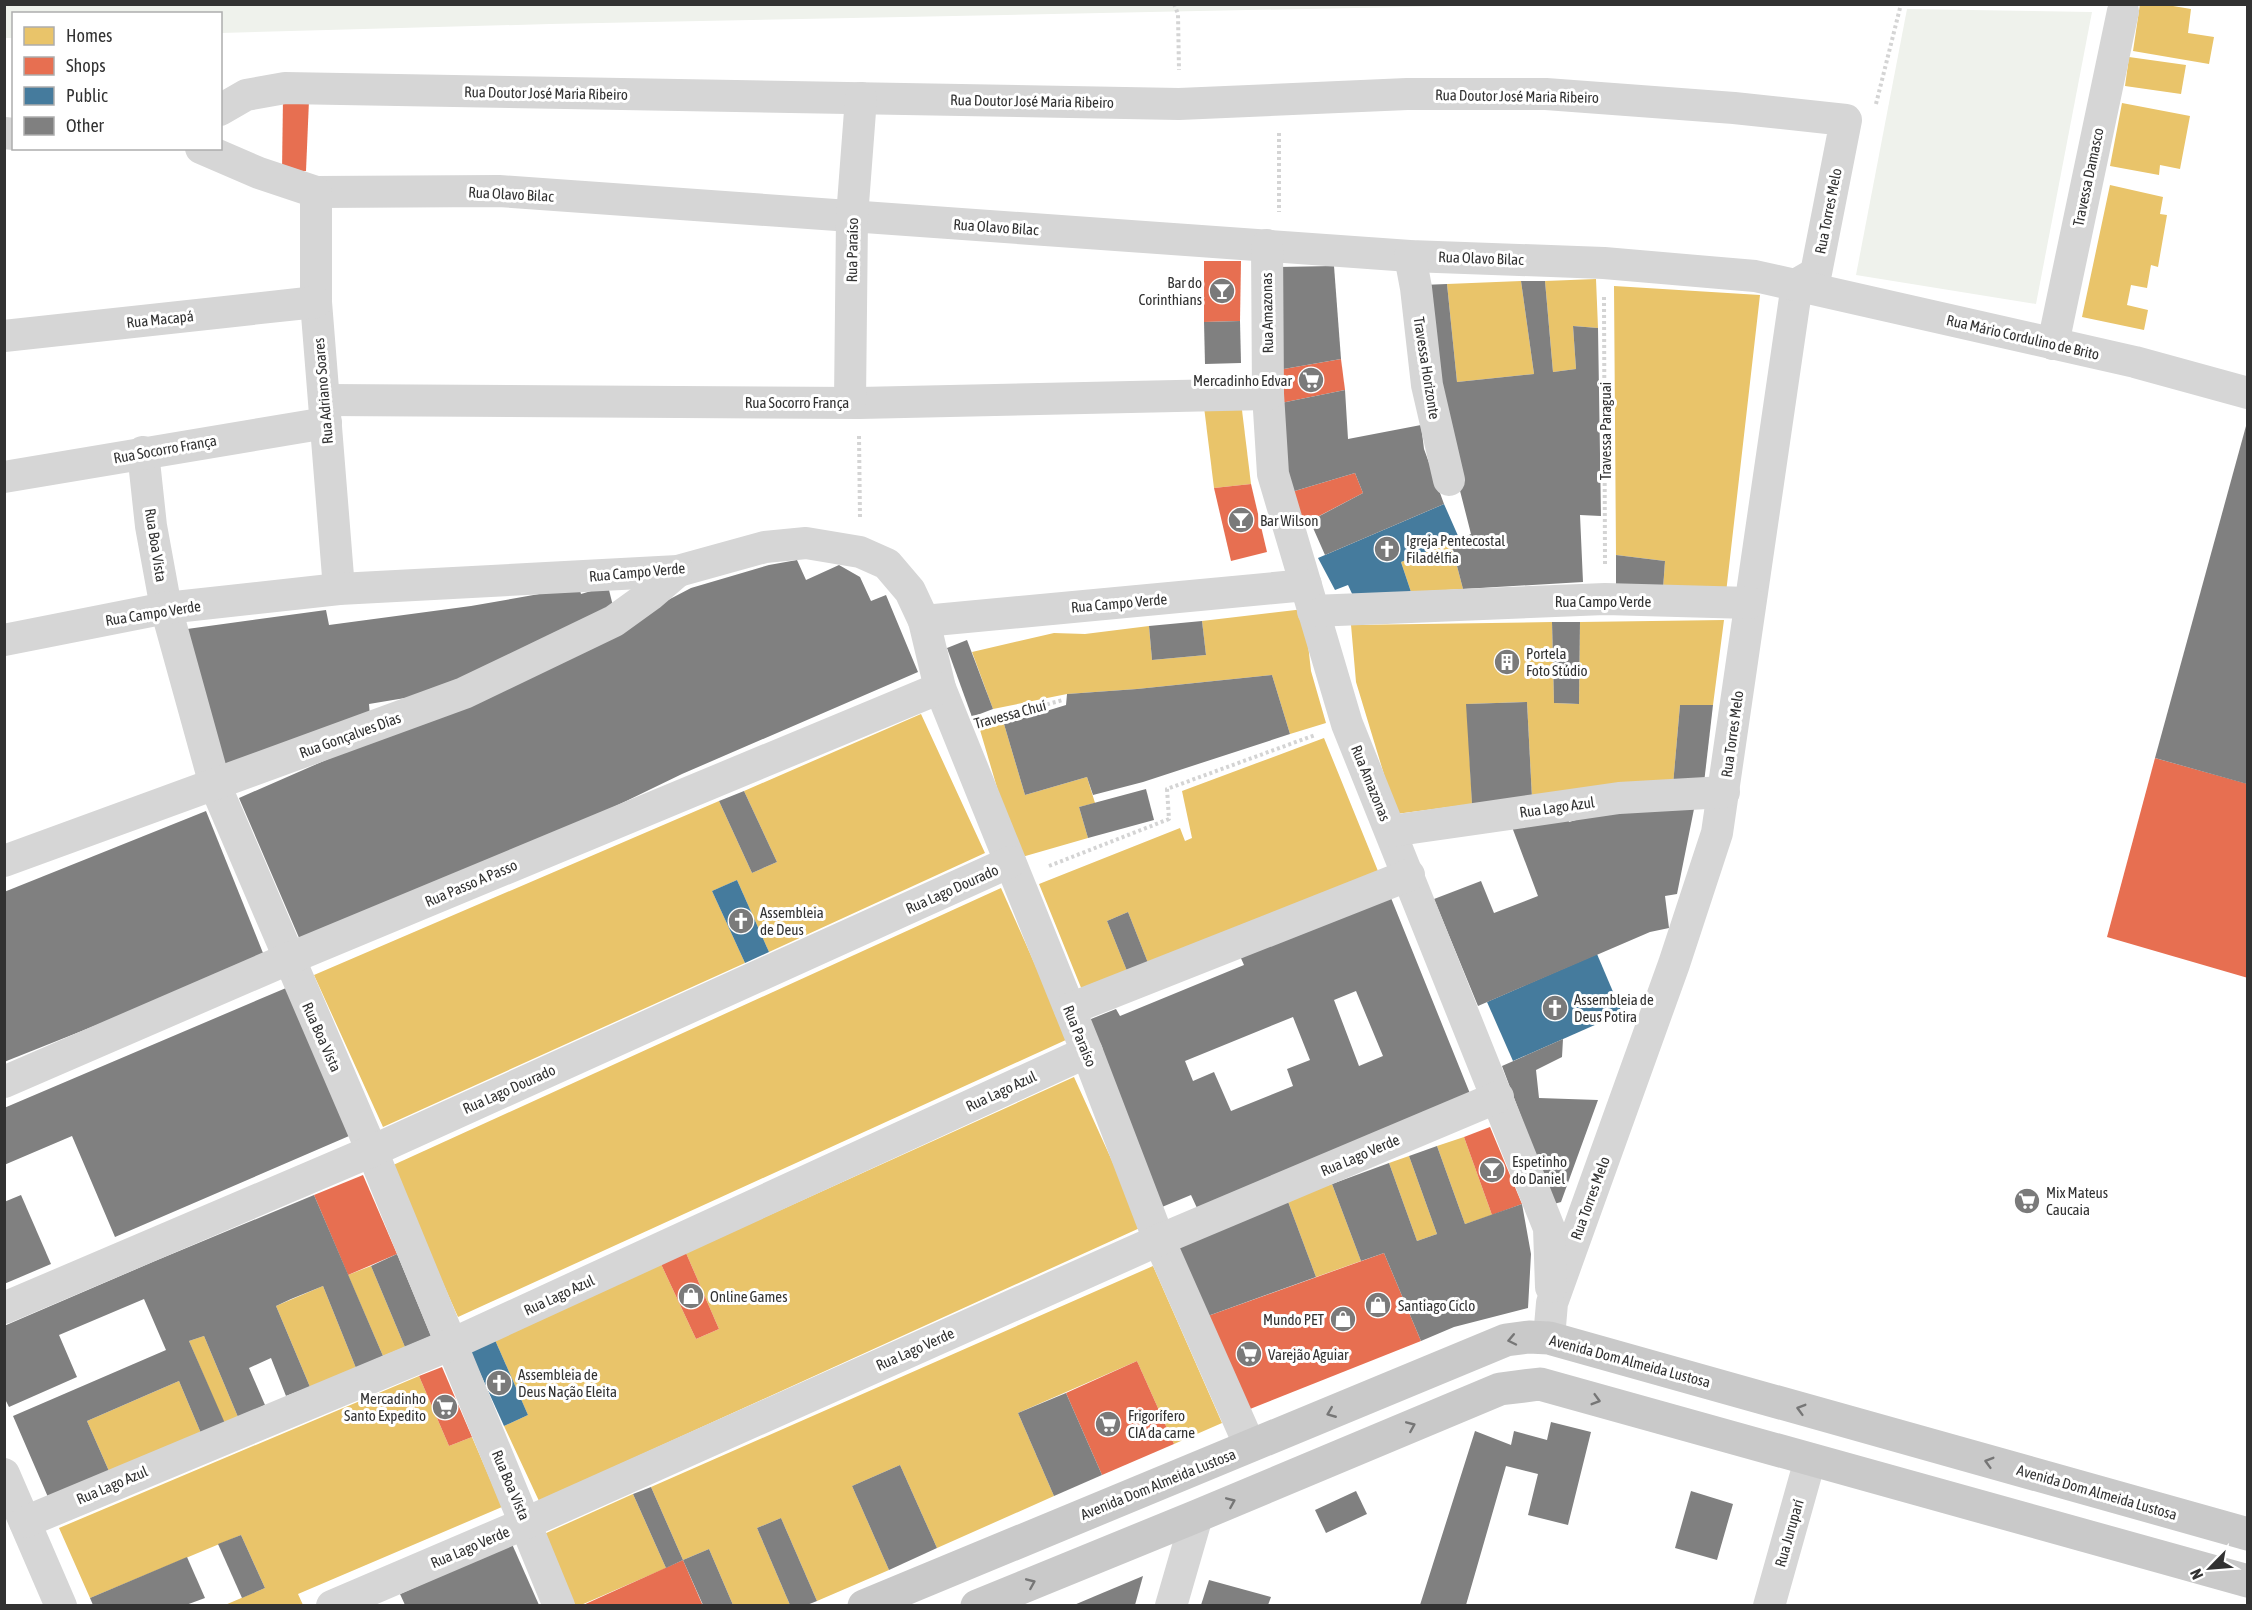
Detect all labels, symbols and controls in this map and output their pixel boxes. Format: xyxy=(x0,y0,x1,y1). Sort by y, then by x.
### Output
legend xyxy=(12,12,222,150)
text: Homes xyxy=(66,25,112,46)
text: Shops xyxy=(66,55,106,76)
street label: Rua Doutor José Maria Ribeiro xyxy=(464,83,628,103)
text: Public xyxy=(66,85,108,106)
street label: Rua Doutor José Maria Ribeiro xyxy=(1435,86,1599,106)
street label: Rua Doutor José Maria Ribeiro xyxy=(950,91,1114,111)
text: Other xyxy=(66,115,105,136)
street label: Travessa Damasco xyxy=(2069,126,2107,228)
street label: Rua Torres Melo xyxy=(1811,167,1845,255)
street label: Rua Olavo Bilac xyxy=(468,183,555,205)
street label: Rua Olavo Bilac xyxy=(953,216,1040,238)
street label: Rua Paraíso xyxy=(843,218,861,282)
street label: Rua Olavo Bilac xyxy=(1438,248,1525,268)
street label: Rua Amazonas xyxy=(1258,272,1276,354)
place label: Bar do Corinthians xyxy=(1138,274,1202,308)
bar icon: Bar do Corinthians xyxy=(1207,276,1237,306)
street label: Rua Macapá xyxy=(126,307,194,331)
street label: Rua Mário Cordulino de Brito xyxy=(1945,311,2101,363)
street label: Travessa Horizonte xyxy=(1411,316,1444,421)
street label: Rua Adriano Soares xyxy=(310,337,336,445)
supermarket icon: Mercadinho Edvar xyxy=(1296,365,1326,395)
place label: Mercadinho Edvar xyxy=(1193,372,1293,389)
street label: Travessa Paraguai xyxy=(1597,382,1614,480)
street label: Rua Socorro França xyxy=(745,394,849,411)
street label: Rua Socorro França xyxy=(112,432,218,466)
bar icon: Bar Wilson xyxy=(1226,505,1256,535)
street label: Rua Boa Vista xyxy=(142,507,170,583)
place label: Bar Wilson xyxy=(1260,512,1319,529)
place label: Igreja Pentecostal Filadélfia xyxy=(1406,532,1505,566)
church icon: Igreja Pentecostal Filadélfia xyxy=(1372,534,1402,564)
street label: Rua Campo Verde xyxy=(588,559,686,585)
street label: Rua Campo Verde xyxy=(1070,590,1168,616)
street label: Rua Campo Verde xyxy=(1555,593,1651,610)
street label: Rua Campo Verde xyxy=(104,597,202,629)
place label: Portela Foto Stúdio xyxy=(1526,645,1588,679)
building icon: Portela Foto Stúdio xyxy=(1492,647,1522,677)
street label: Rua Torres Melo xyxy=(1718,690,1746,778)
street label: Travessa Chuí xyxy=(972,696,1048,732)
street label: Rua Gonçalves Días xyxy=(297,709,403,761)
street label: Rua Amazonas xyxy=(1348,742,1394,824)
street label: Rua Lago Azul xyxy=(1518,793,1596,821)
street label: Rua Passo A Passo xyxy=(422,856,520,910)
street label: Rua Lago Dourado xyxy=(903,861,1001,917)
place label: Assembleia de Deus xyxy=(760,904,824,938)
church icon: Assembleia de Deus xyxy=(726,906,756,936)
place label: Assembleia de Deus Potira xyxy=(1574,991,1654,1025)
church icon: Assembleia de Deus Potira xyxy=(1540,993,1570,1023)
street label: Rua Boa Vista xyxy=(299,1000,345,1074)
street label: Rua Paraíso xyxy=(1060,1003,1100,1069)
street label: Rua Lago Dourado xyxy=(460,1061,558,1117)
street label: Rua Lago Azul xyxy=(963,1067,1039,1115)
street label: Rua Lago Verde xyxy=(1318,1131,1402,1179)
place label: Espetinho do Daniel xyxy=(1512,1153,1567,1187)
street label: Rua Torres Melo xyxy=(1567,1154,1613,1242)
bar icon: Espetinho do Daniel xyxy=(1477,1155,1507,1185)
place label: Mix Mateus Caucaia xyxy=(2046,1184,2108,1218)
supermarket icon: Mix Mateus Caucaia xyxy=(2012,1186,2042,1216)
street label: Rua Lago Azul xyxy=(521,1271,597,1319)
shop icon: Online Games xyxy=(676,1281,706,1311)
place label: Online Games xyxy=(710,1288,787,1305)
shop icon: Santiago Ciclo xyxy=(1363,1290,1393,1320)
place label: Santiago Ciclo xyxy=(1398,1297,1475,1314)
shop icon: Mundo PET xyxy=(1328,1304,1358,1334)
place label: Mundo PET xyxy=(1263,1311,1324,1328)
street label: Rua Lago Verde xyxy=(873,1324,957,1374)
street label: Avenida Dom Almeida Lustosa xyxy=(1548,1331,1712,1391)
one-way arrow xyxy=(1507,1333,1517,1346)
supermarket icon: Varejão Aguiar xyxy=(1234,1339,1264,1369)
place label: Varejão Aguiar xyxy=(1268,1346,1349,1363)
place label: Assembleia de Deus Nação Eleita xyxy=(518,1366,617,1400)
church icon: Assembleia de Deus Nação Eleita xyxy=(484,1368,514,1398)
place label: Mercadinho Santo Expedito xyxy=(344,1390,426,1424)
supermarket icon: Mercadinho Santo Expedito xyxy=(430,1392,460,1422)
one-way arrow xyxy=(1590,1393,1601,1405)
one-way arrow xyxy=(1796,1404,1807,1416)
one-way arrow xyxy=(1326,1406,1337,1418)
place label: Frigorífero CIA da carne xyxy=(1128,1407,1195,1441)
supermarket icon: Frigorífero CIA da carne xyxy=(1093,1409,1123,1439)
one-way arrow xyxy=(1405,1421,1416,1433)
street label: Avenida Dom Almeida Lustosa xyxy=(1078,1445,1238,1523)
street label: Rua Boa Vista xyxy=(489,1447,533,1523)
one-way arrow xyxy=(1984,1456,1994,1469)
street label: Avenida Dom Almeida Lustosa xyxy=(2015,1461,2179,1523)
street label: Rua Lago Azul xyxy=(74,1462,150,1508)
one-way arrow xyxy=(1225,1497,1236,1509)
street label: Rua Juruparí xyxy=(1771,1497,1807,1569)
street label: Rua Lago Verde xyxy=(428,1523,512,1571)
north arrow xyxy=(2180,1538,2240,1598)
text: N xyxy=(2186,1566,2207,1582)
one-way arrow xyxy=(1025,1578,1036,1590)

